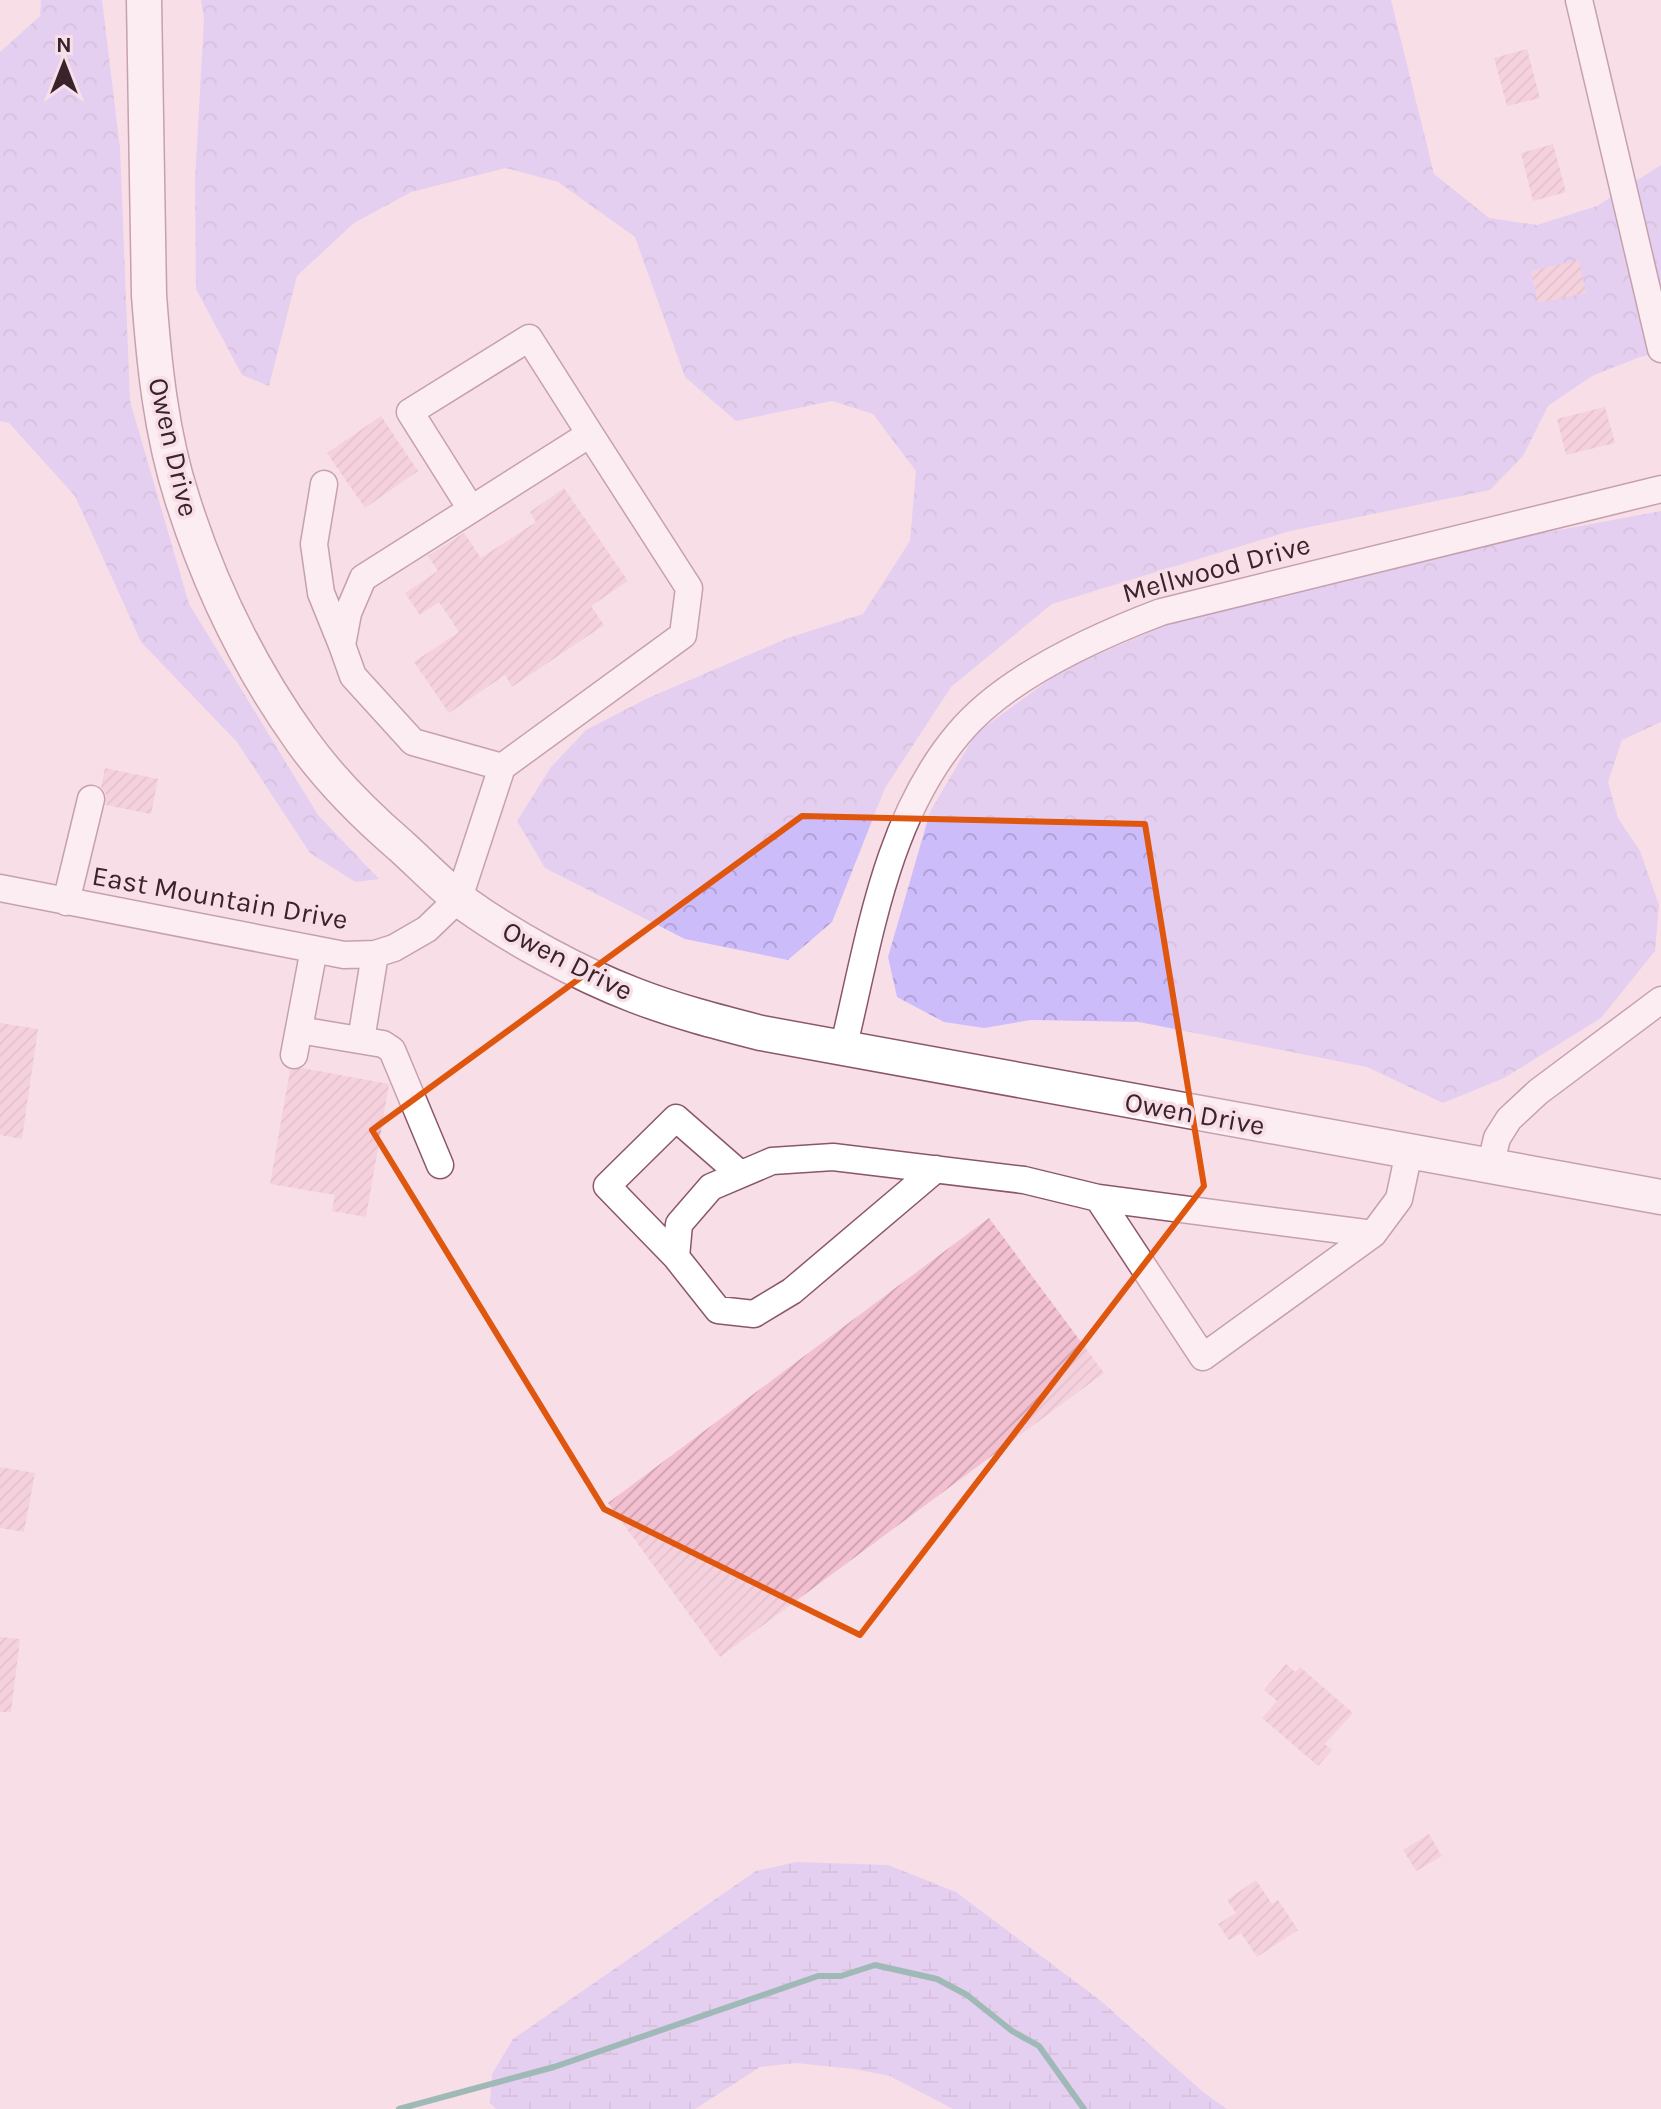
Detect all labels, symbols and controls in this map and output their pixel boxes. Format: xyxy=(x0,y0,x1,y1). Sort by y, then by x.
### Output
north arrow xyxy=(24,24,104,104)
text: N xyxy=(56,32,72,58)
street label: Owen Drive xyxy=(141,374,206,520)
street label: Mellwood Drive xyxy=(1118,528,1314,609)
street label: East Mountain Drive xyxy=(89,859,350,936)
street label: Owen Drive xyxy=(497,914,638,1007)
street label: Owen Drive xyxy=(1122,1085,1268,1142)

